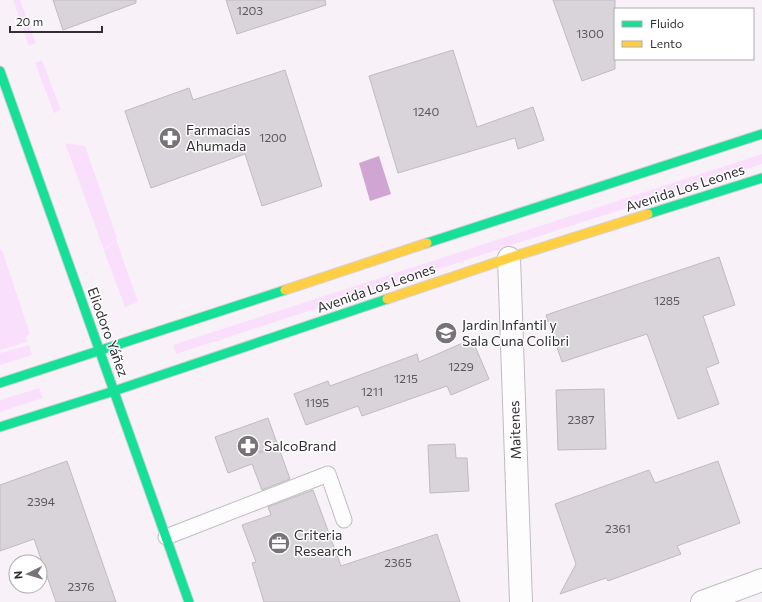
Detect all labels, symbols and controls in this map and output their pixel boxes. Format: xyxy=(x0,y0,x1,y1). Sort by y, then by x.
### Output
house number: 1203 xyxy=(237,3,263,17)
scale bar xyxy=(10,8,102,34)
legend xyxy=(614,8,754,60)
text: 20 m xyxy=(16,14,43,28)
text: Fluido xyxy=(650,16,684,30)
house number: 1300 xyxy=(576,26,604,40)
text: Lento xyxy=(650,36,682,50)
house number: 1240 xyxy=(413,104,439,118)
place label: Farmacias Ahumada xyxy=(186,121,250,154)
pharmacy icon: Farmacias Ahumada xyxy=(157,125,183,151)
house number: 1200 xyxy=(259,130,287,144)
street label: Avenida Los Leones xyxy=(623,160,746,215)
street label: Avenida Los Leones xyxy=(314,259,437,316)
street label: Eliodoro Yáñez xyxy=(84,285,133,379)
house number: 1285 xyxy=(654,293,680,307)
place label: Jardin Infantil y Sala Cuna Colibri xyxy=(462,316,569,349)
school or university icon: Jardin Infantil y Sala Cuna Colibri xyxy=(433,320,459,346)
house number: 1229 xyxy=(448,359,474,373)
house number: 1215 xyxy=(394,371,418,385)
house number: 1211 xyxy=(361,384,383,398)
house number: 1195 xyxy=(305,395,329,409)
street label: Maitenes xyxy=(505,400,524,460)
house number: 2387 xyxy=(567,412,595,426)
pharmacy icon: SalcoBrand xyxy=(235,433,261,459)
place label: SalcoBrand xyxy=(264,437,336,454)
house number: 2394 xyxy=(27,494,55,508)
house number: 2361 xyxy=(605,521,631,535)
place label: Criteria Research xyxy=(294,526,352,559)
office icon: Criteria Research xyxy=(266,530,292,556)
north arrow xyxy=(8,554,48,594)
house number: 2365 xyxy=(384,555,412,569)
text: N xyxy=(11,570,24,580)
house number: 2376 xyxy=(67,579,95,593)

